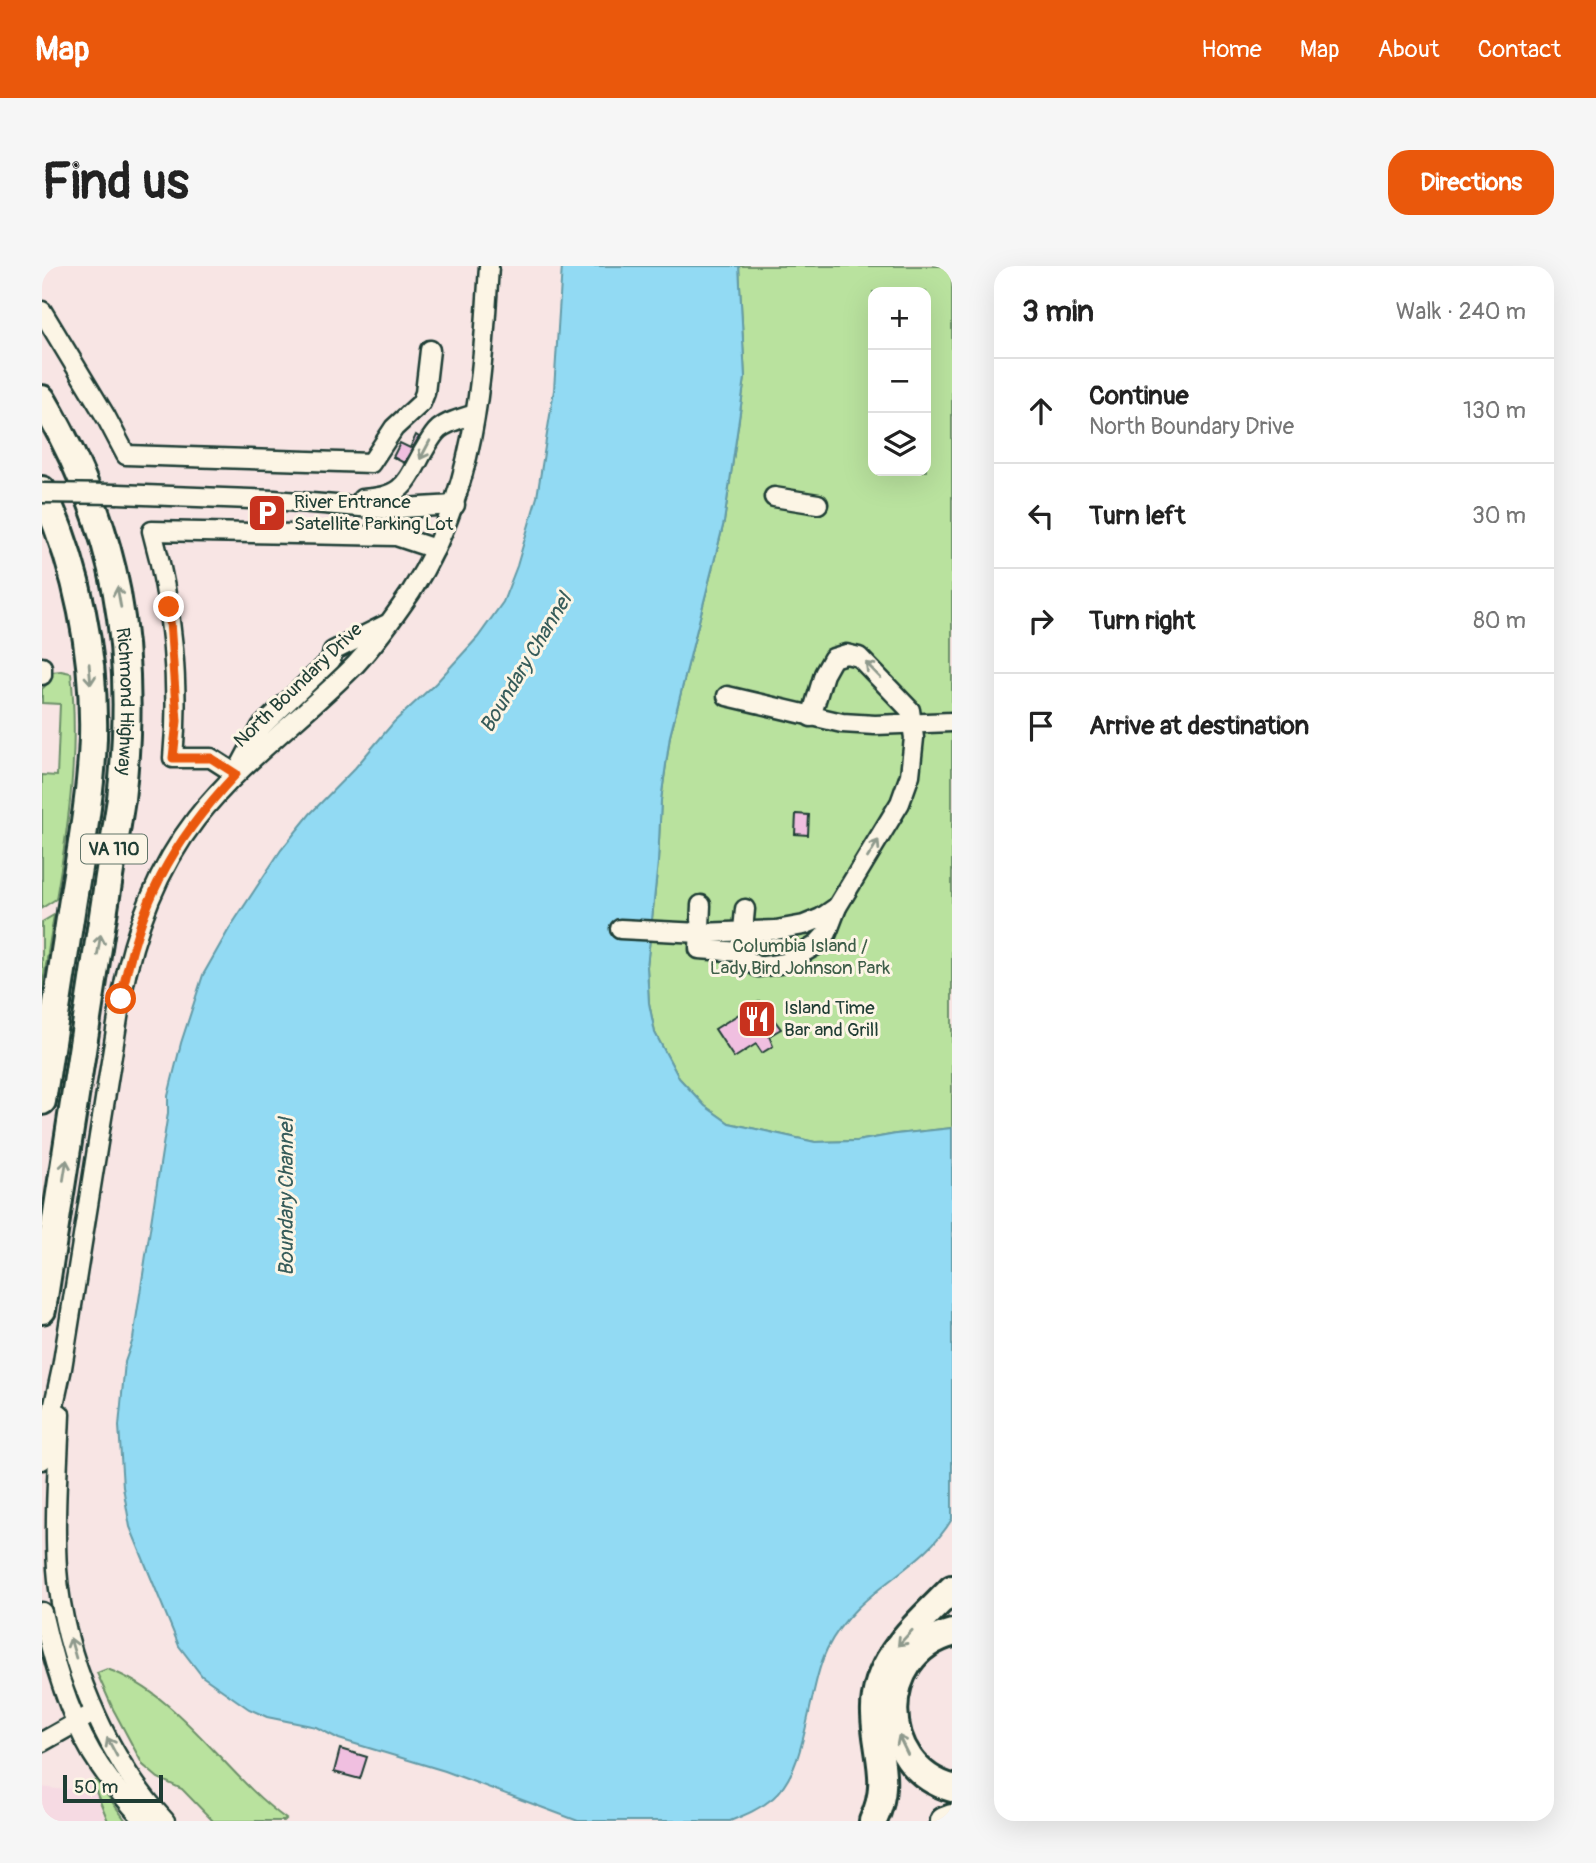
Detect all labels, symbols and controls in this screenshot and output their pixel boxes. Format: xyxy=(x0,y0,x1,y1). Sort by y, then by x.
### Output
text: Map xyxy=(35,29,90,70)
text: Home xyxy=(1201,35,1262,64)
text: Map xyxy=(1300,35,1340,64)
text: About xyxy=(1378,35,1440,64)
text: Contact xyxy=(1478,35,1561,64)
button: Directions xyxy=(1388,150,1554,215)
text: Find us xyxy=(42,152,189,213)
map controls xyxy=(868,287,931,476)
button: + xyxy=(868,287,931,350)
text: 3 min xyxy=(1022,293,1094,330)
text: Walk · 240 m xyxy=(1396,297,1526,326)
button: − xyxy=(868,350,931,413)
text: Continue xyxy=(1089,380,1189,412)
icon: ahead xyxy=(1022,392,1060,430)
text: 130 m xyxy=(1463,396,1526,425)
text: North Boundary Drive xyxy=(1089,412,1294,441)
button: layers xyxy=(868,413,931,476)
one-way arrow xyxy=(417,439,431,459)
place label: River Entrance Satellite Parking Lot xyxy=(294,490,454,536)
parking icon: River Entrance Satellite Parking Lot xyxy=(246,492,288,534)
icon: left xyxy=(1022,497,1060,535)
text: Turn left xyxy=(1089,500,1185,532)
text: 30 m xyxy=(1472,501,1526,530)
one-way arrow xyxy=(112,587,125,609)
water label: Boundary Channel xyxy=(474,587,579,738)
route end xyxy=(153,591,184,622)
icon: right xyxy=(1022,602,1060,640)
text: Turn right xyxy=(1089,605,1195,637)
text: 80 m xyxy=(1473,606,1526,635)
street label: North Boundary Drive xyxy=(229,617,368,753)
street label: Richmond Highway xyxy=(110,626,139,776)
one-way arrow xyxy=(84,662,97,685)
one-way arrow xyxy=(864,662,881,679)
icon: arrive xyxy=(1022,707,1060,745)
text: Arrive at destination xyxy=(1089,710,1309,742)
road number: VA 110 xyxy=(81,834,147,864)
one-way arrow xyxy=(866,840,880,859)
one-way arrow xyxy=(93,934,106,957)
park label: Columbia Island / Lady Bird Johnson Park xyxy=(710,934,890,980)
route start xyxy=(105,983,136,1014)
place label: Island Time Bar and Grill xyxy=(784,996,879,1042)
restaurant icon: Island Time Bar and Grill xyxy=(736,998,778,1040)
water label: Boundary Channel xyxy=(273,1116,300,1276)
one-way arrow xyxy=(59,1159,72,1182)
one-way arrow xyxy=(897,1629,913,1647)
one-way arrow xyxy=(66,1637,79,1659)
one-way arrow xyxy=(896,1735,909,1756)
one-way arrow xyxy=(104,1737,118,1758)
scale bar xyxy=(63,1772,163,1804)
text: 50 m xyxy=(74,1775,118,1799)

